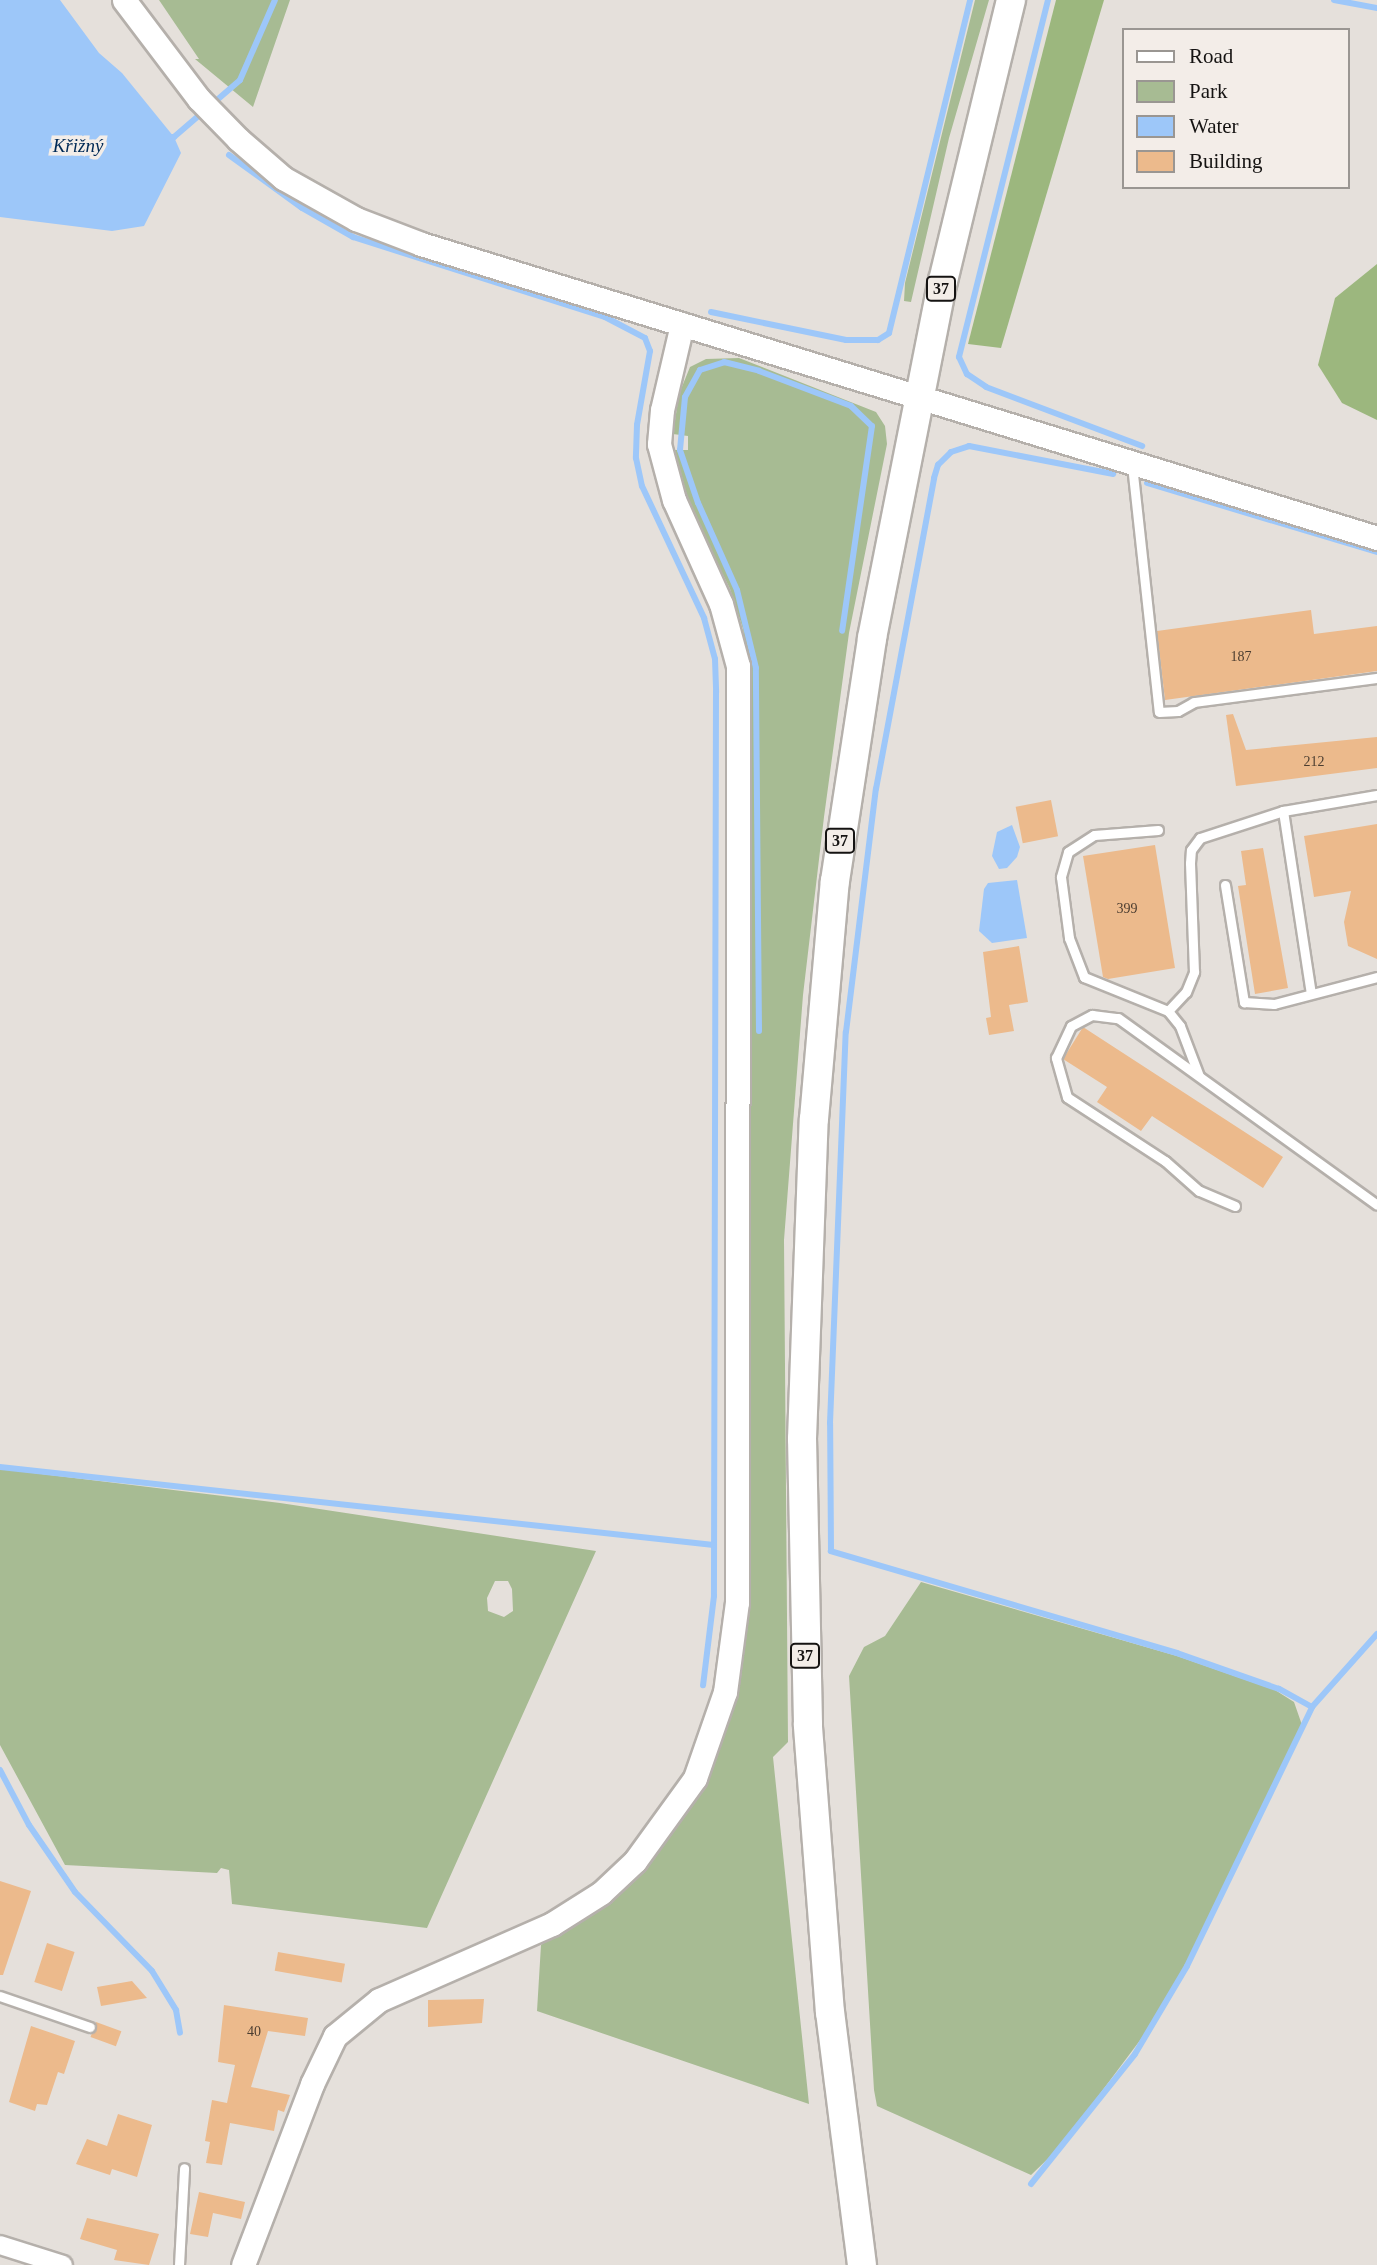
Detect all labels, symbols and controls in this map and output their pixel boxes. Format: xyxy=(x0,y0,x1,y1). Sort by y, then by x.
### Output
legend xyxy=(1122,28,1349,189)
text: Road xyxy=(1189,44,1233,68)
text: Park xyxy=(1189,79,1228,103)
text: Water xyxy=(1189,114,1239,138)
water label: Křižný xyxy=(53,135,103,157)
text: Building xyxy=(1189,149,1263,173)
road number: 37 xyxy=(925,276,957,302)
house number: 187 xyxy=(1230,649,1252,665)
house number: 212 xyxy=(1304,754,1324,770)
road number: 37 xyxy=(824,828,856,854)
house number: 399 xyxy=(1116,901,1138,917)
road number: 37 xyxy=(789,1644,821,1668)
house number: 40 xyxy=(247,2024,261,2040)

